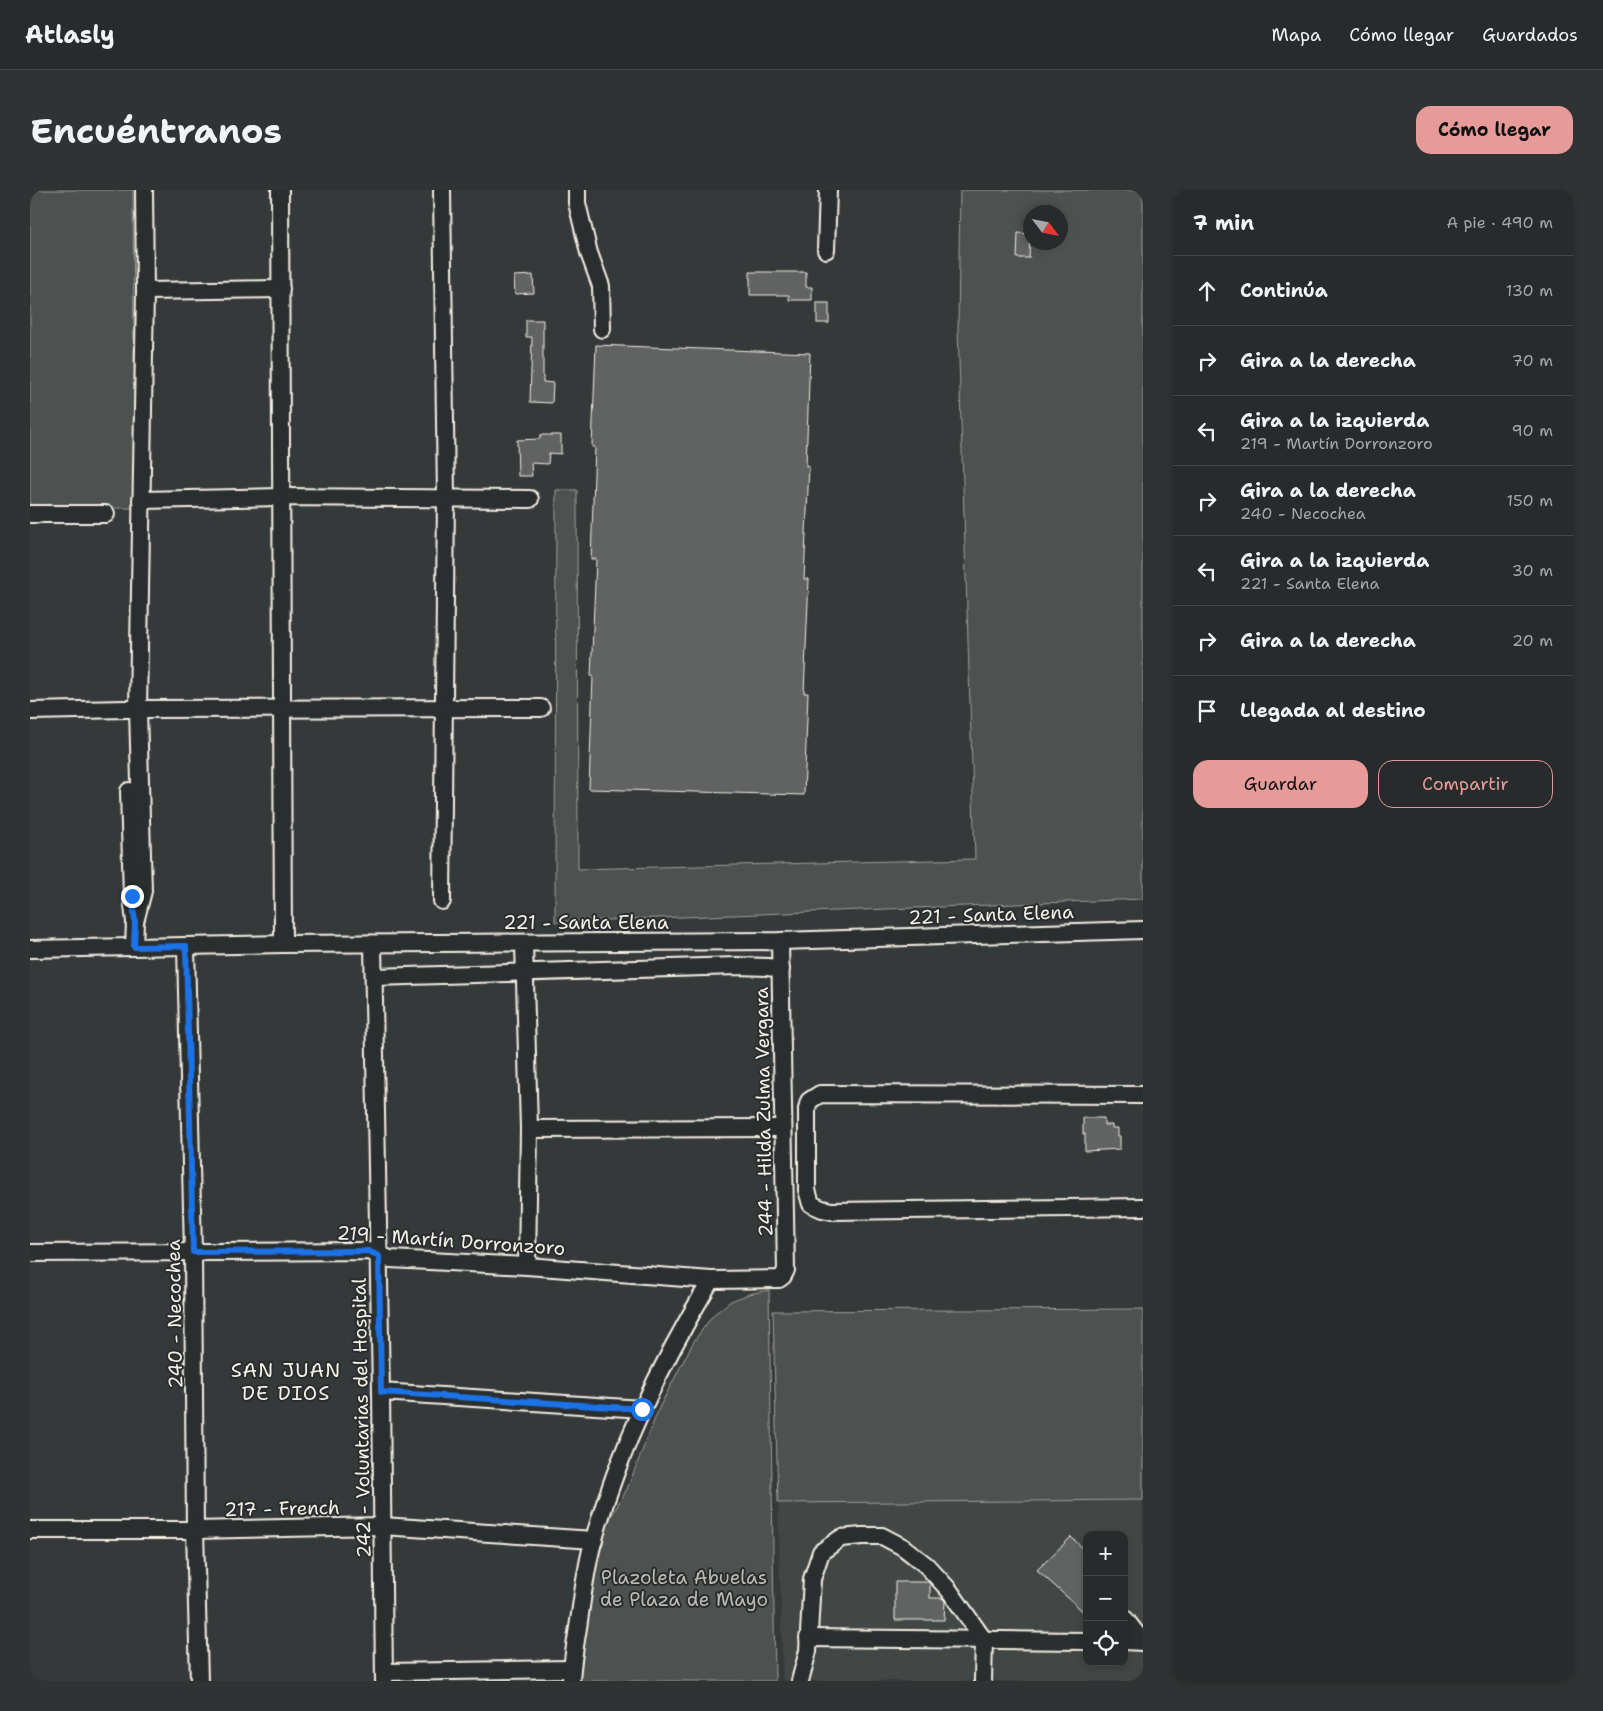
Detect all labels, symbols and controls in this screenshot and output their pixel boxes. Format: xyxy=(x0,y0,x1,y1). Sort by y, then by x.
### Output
text: Atlasly xyxy=(25,19,115,51)
text: Mapa xyxy=(1271,23,1321,47)
text: Cómo llegar xyxy=(1349,23,1454,47)
text: Guardados xyxy=(1482,23,1578,47)
button: Cómo llegar xyxy=(1416,106,1573,154)
text: Encuéntranos xyxy=(30,107,282,154)
north arrow xyxy=(1023,205,1068,250)
text: 7 min xyxy=(1193,209,1254,237)
text: A pie · 490 m xyxy=(1446,212,1553,233)
icon: ahead xyxy=(1193,277,1221,305)
text: Continúa xyxy=(1240,278,1328,303)
text: 130 m xyxy=(1506,280,1553,301)
icon: right xyxy=(1193,347,1221,375)
text: Gira a la derecha xyxy=(1240,348,1416,373)
text: 70 m xyxy=(1512,350,1553,371)
text: Gira a la izquierda xyxy=(1240,408,1429,433)
icon: left xyxy=(1193,417,1221,445)
text: 90 m xyxy=(1512,420,1553,441)
text: 219 - Martín Dorronzoro xyxy=(1240,433,1433,454)
text: Gira a la derecha xyxy=(1240,478,1416,503)
icon: right xyxy=(1193,487,1221,515)
text: 150 m xyxy=(1506,490,1553,511)
text: 240 - Necochea xyxy=(1240,503,1366,524)
text: Gira a la izquierda xyxy=(1240,548,1429,573)
icon: left xyxy=(1193,557,1221,585)
text: 30 m xyxy=(1512,560,1553,581)
text: 221 - Santa Elena xyxy=(1240,573,1379,594)
icon: right xyxy=(1193,627,1221,655)
text: Gira a la derecha xyxy=(1240,628,1416,653)
text: 20 m xyxy=(1512,630,1553,651)
icon: arrive xyxy=(1193,697,1221,725)
text: Llegada al destino xyxy=(1240,698,1426,723)
button: Guardar xyxy=(1193,760,1368,808)
button: Compartir xyxy=(1378,760,1553,808)
route end xyxy=(121,885,144,908)
street label: 221 - Santa Elena xyxy=(908,899,1074,930)
street label: 221 - Santa Elena xyxy=(503,910,669,935)
street label: 244 - Hilda Zulma Vergara xyxy=(749,987,778,1237)
street label: 219 - Martín Dorronzoro xyxy=(336,1220,566,1261)
street label: 240 - Necochea xyxy=(161,1239,188,1389)
street label: 242 - Voluntarias del Hospital xyxy=(347,1277,376,1558)
district label: SAN JUAN DE DIOS xyxy=(231,1357,341,1406)
route start xyxy=(631,1398,654,1421)
street label: 217 - French xyxy=(224,1495,340,1522)
map controls xyxy=(1083,1531,1128,1666)
button: + xyxy=(1083,1531,1128,1576)
park label: Plazoleta Abuelas de Plaza de Mayo xyxy=(600,1565,768,1612)
button: − xyxy=(1083,1576,1128,1621)
button: locate xyxy=(1083,1621,1128,1666)

